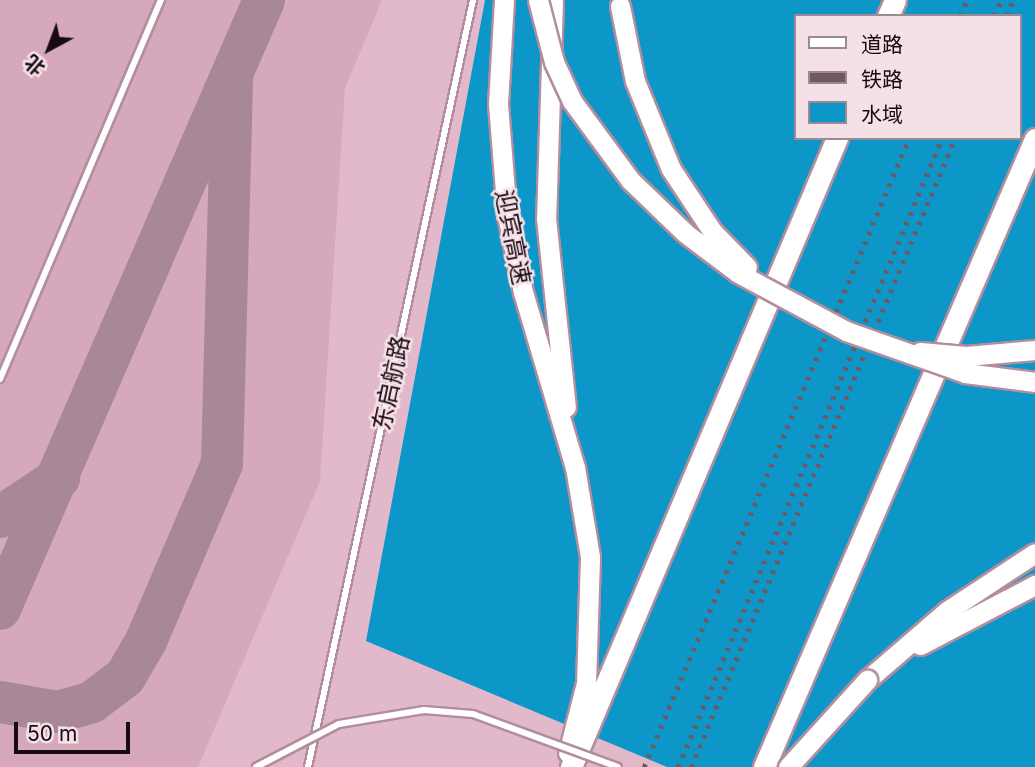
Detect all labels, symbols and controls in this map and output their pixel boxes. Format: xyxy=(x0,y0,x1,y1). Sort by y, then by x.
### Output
north arrow xyxy=(14,14,84,84)
legend xyxy=(794,14,1021,140)
text: 道路 xyxy=(861,32,903,57)
text: 北 xyxy=(20,50,50,80)
text: 铁路 xyxy=(861,67,903,92)
text: 水域 xyxy=(861,102,903,127)
street label: 迎宾高速 xyxy=(490,187,536,287)
street label: 东启航路 xyxy=(367,333,415,433)
scale bar xyxy=(18,708,133,752)
text: 50 m xyxy=(27,721,77,746)

